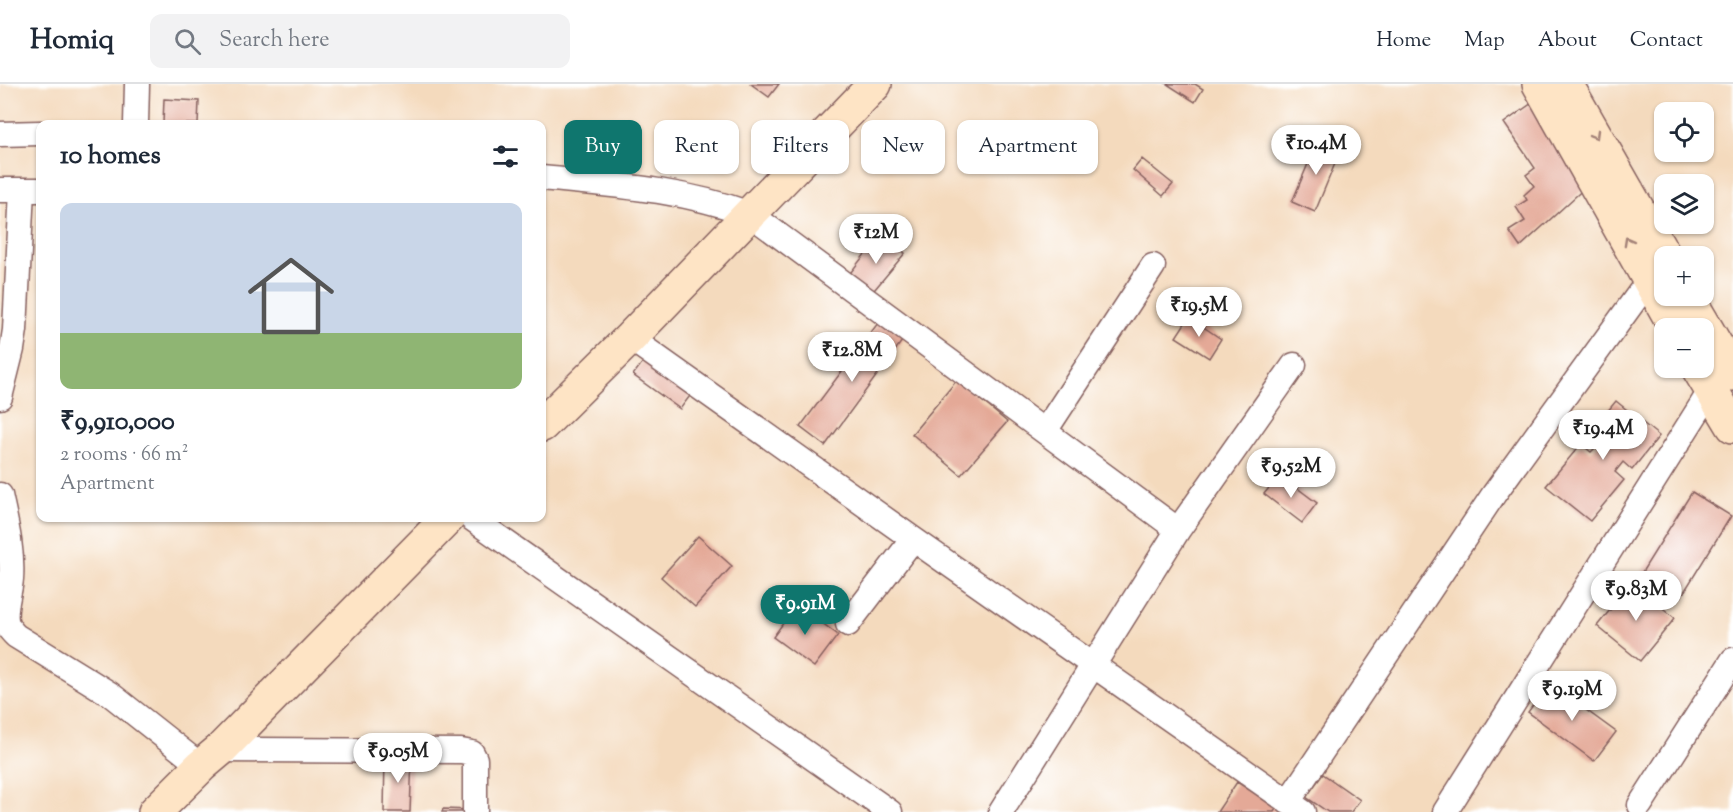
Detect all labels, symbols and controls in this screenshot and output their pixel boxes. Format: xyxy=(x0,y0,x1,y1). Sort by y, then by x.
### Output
search box xyxy=(150,14,570,68)
text: Homiq xyxy=(30,21,114,61)
icon: search xyxy=(171,25,204,58)
text: Search here xyxy=(219,25,329,57)
text: Home xyxy=(1376,26,1431,56)
text: Map xyxy=(1464,26,1505,56)
text: About xyxy=(1538,26,1597,56)
text: Contact xyxy=(1630,26,1703,56)
map controls xyxy=(1654,102,1714,378)
button: locate xyxy=(1654,102,1714,162)
chip: Buy xyxy=(564,120,642,174)
chip: Rent xyxy=(654,120,739,174)
chip: Filters xyxy=(751,120,849,174)
chip: New xyxy=(861,120,945,174)
chip: Apartment xyxy=(957,120,1098,174)
pin: ₹10.4M xyxy=(1267,125,1365,176)
one-way arrow xyxy=(1588,129,1600,139)
text: ₹10.4M xyxy=(1285,130,1347,159)
text: 10 homes xyxy=(60,138,161,175)
icon: filters xyxy=(489,140,522,173)
button: layers xyxy=(1654,174,1714,234)
pin: ₹12M xyxy=(840,214,912,265)
text: ₹12M xyxy=(853,219,899,248)
one-way arrow xyxy=(1623,236,1635,247)
icon: home xyxy=(237,242,345,350)
button: + xyxy=(1654,246,1714,306)
pin: ₹19.5M xyxy=(1150,287,1248,338)
text: ₹19.5M xyxy=(1170,292,1228,321)
button: − xyxy=(1654,318,1714,378)
pin: ₹12.8M xyxy=(803,332,901,383)
text: ₹12.8M xyxy=(822,337,882,366)
text: ₹9,910,000 xyxy=(60,404,175,441)
pin: ₹19.4M xyxy=(1554,410,1652,461)
text: ₹19.4M xyxy=(1572,415,1634,444)
text: 2 rooms · 66 m² xyxy=(60,441,188,470)
pin: ₹9.52M xyxy=(1242,448,1340,499)
text: ₹9.52M xyxy=(1261,453,1321,482)
text: Apartment xyxy=(60,470,155,499)
pin: ₹9.83M xyxy=(1587,571,1685,622)
text: ₹9.83M xyxy=(1605,576,1667,605)
pin: ₹9.91M xyxy=(756,585,854,636)
text: ₹9.91M xyxy=(775,590,835,619)
pin: ₹9.19M xyxy=(1523,671,1621,722)
text: ₹9.19M xyxy=(1542,676,1602,705)
pin: ₹9.05M xyxy=(349,733,447,784)
text: ₹9.05M xyxy=(367,738,429,767)

